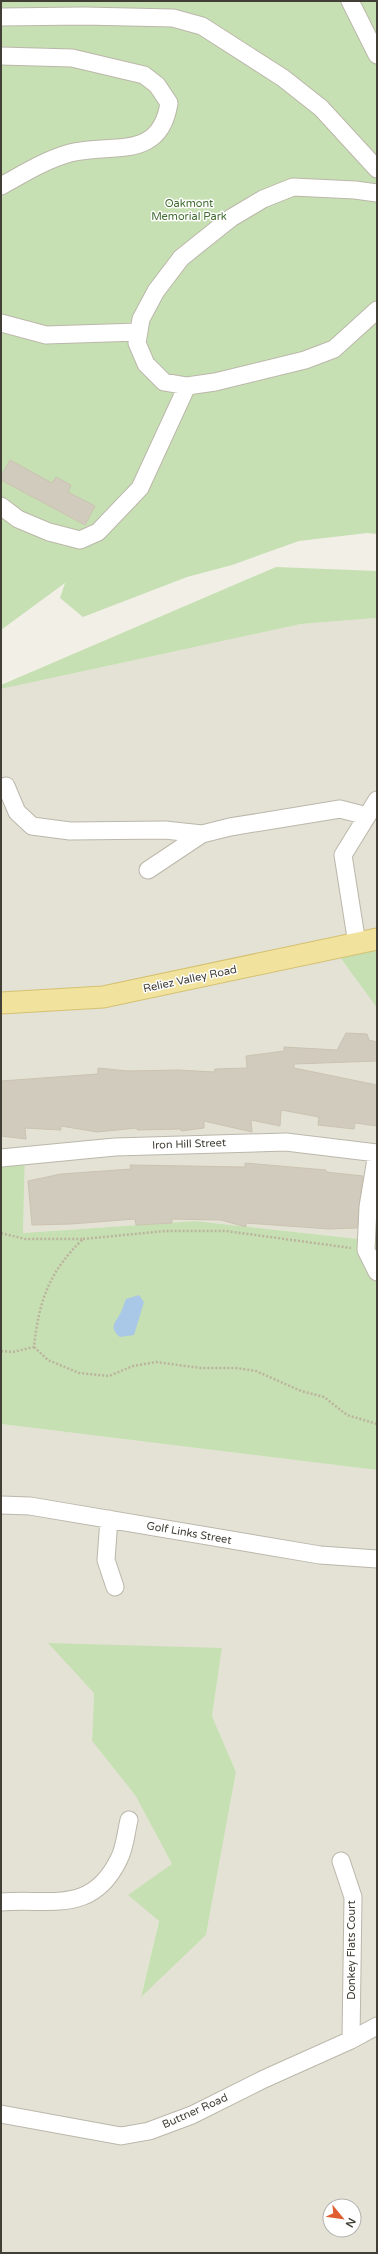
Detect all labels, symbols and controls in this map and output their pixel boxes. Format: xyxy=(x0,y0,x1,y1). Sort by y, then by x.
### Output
park label: Oakmont Memorial Park xyxy=(151,197,227,223)
street label: Reliez Valley Road xyxy=(142,963,238,995)
street label: Iron Hill Street xyxy=(152,1136,226,1152)
street label: Golf Links Street xyxy=(145,1519,233,1547)
street label: Donkey Flats Court xyxy=(345,1900,358,2000)
street label: Buttner Road xyxy=(160,2091,230,2131)
north arrow xyxy=(322,2198,362,2238)
text: N xyxy=(342,2216,358,2230)

